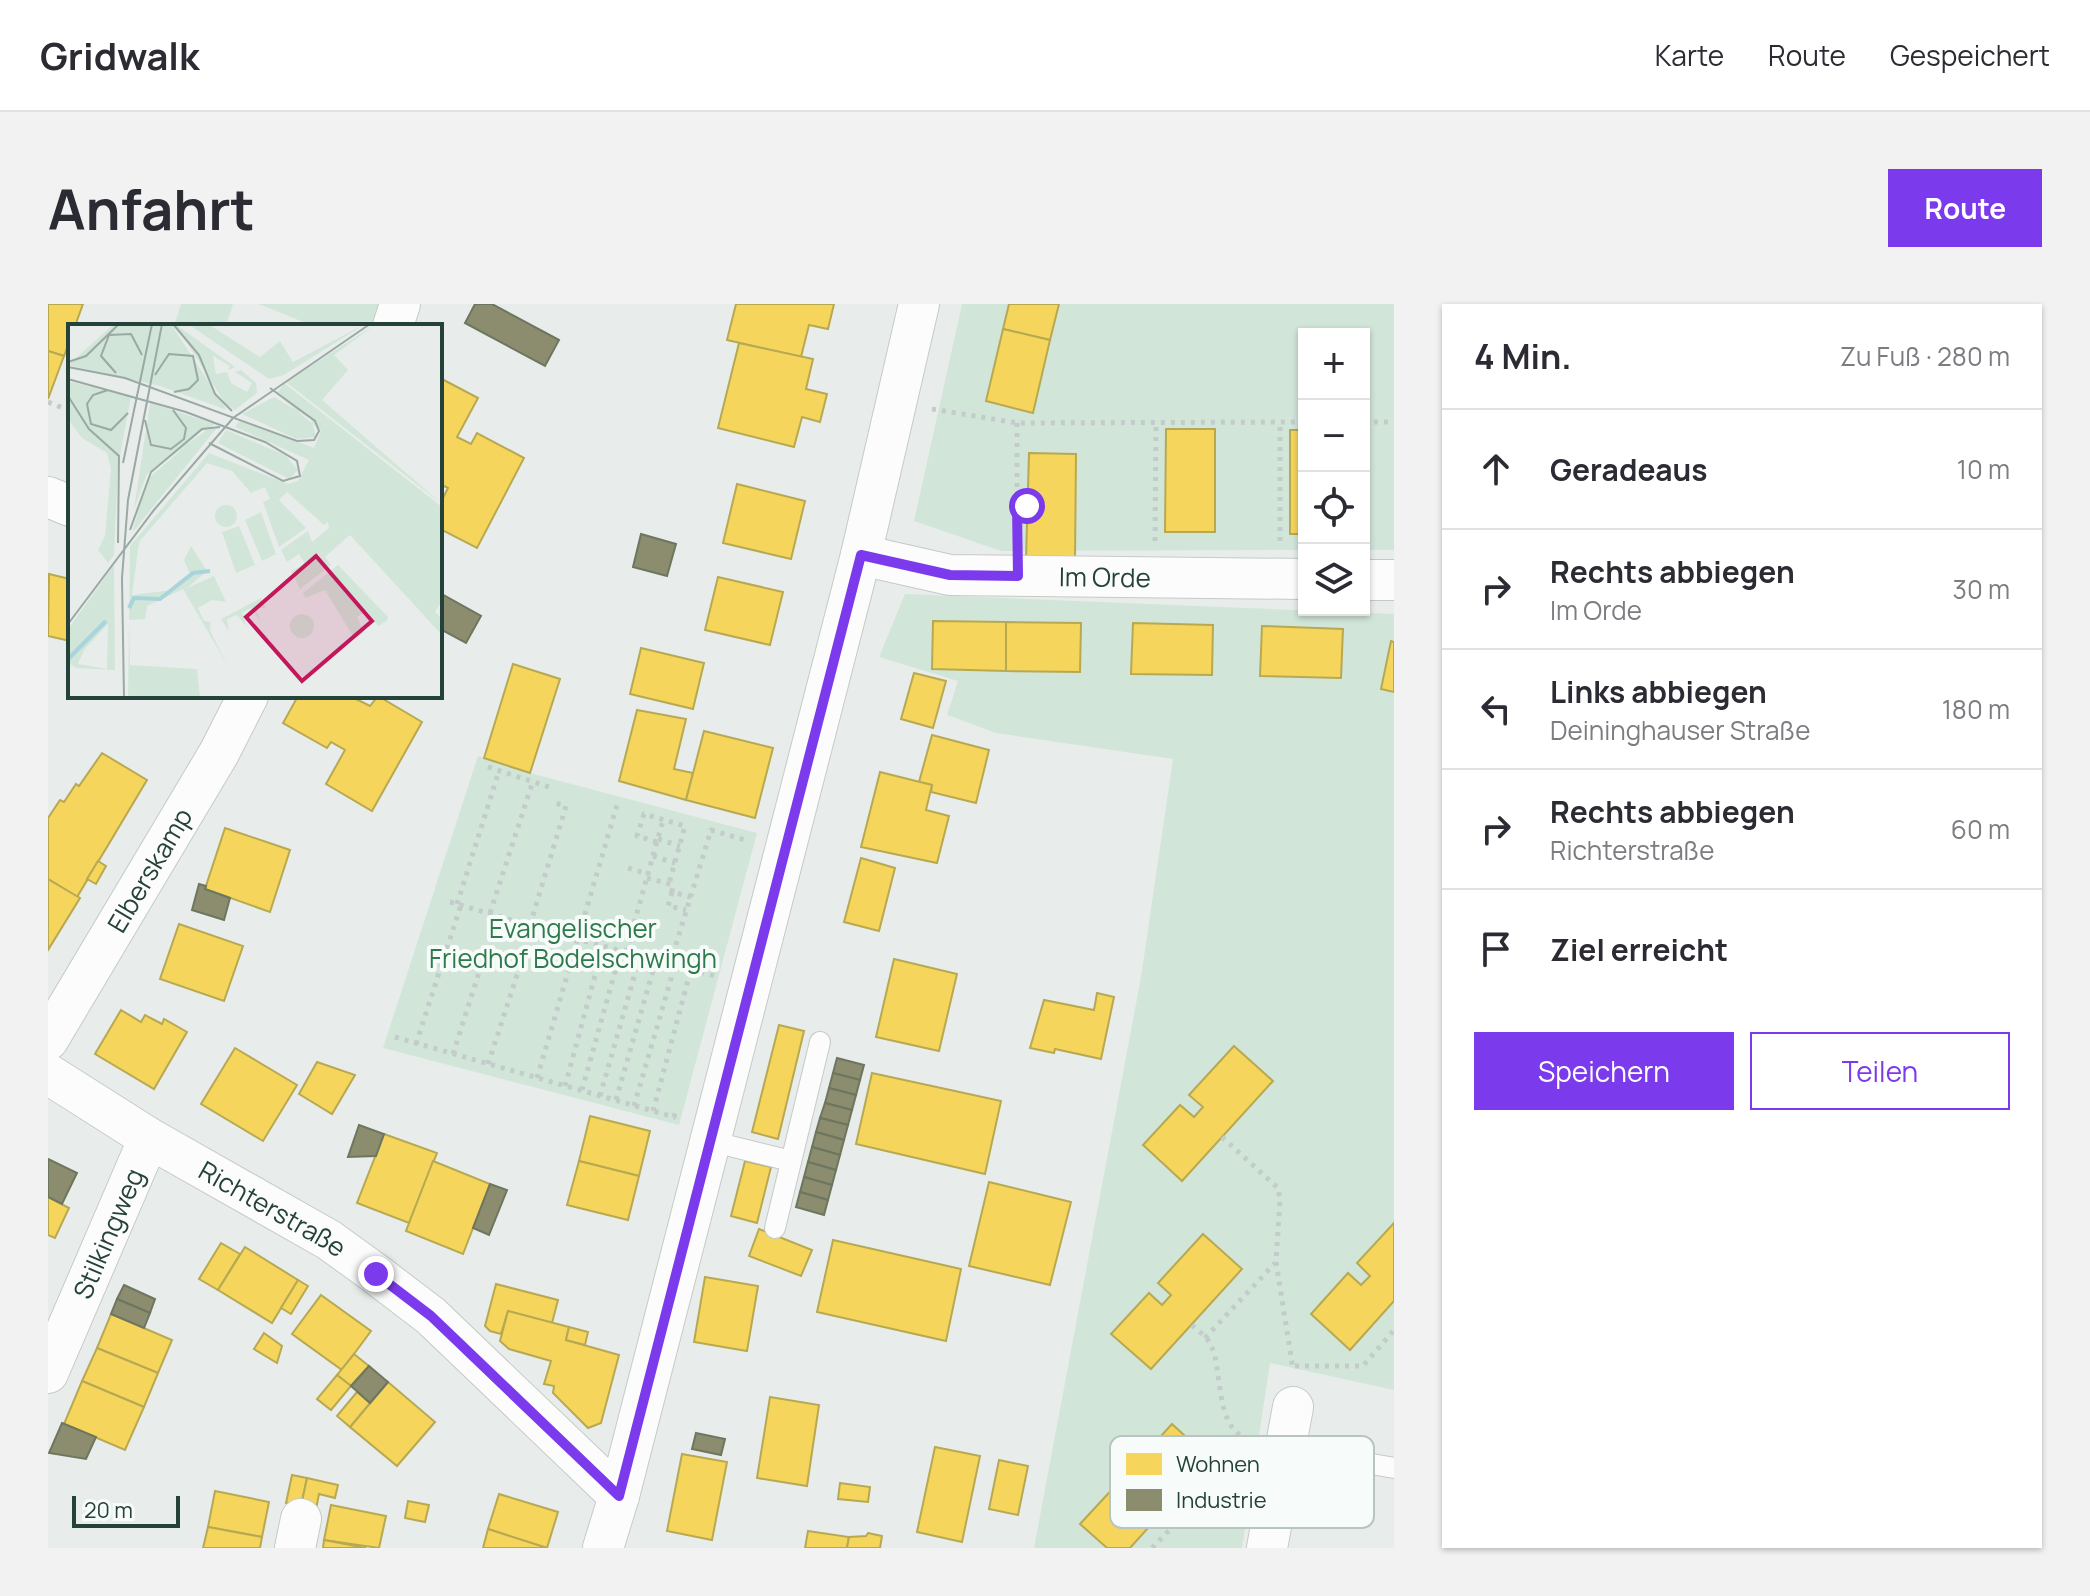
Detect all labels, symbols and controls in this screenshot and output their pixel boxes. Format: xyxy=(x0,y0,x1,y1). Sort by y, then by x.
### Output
text: Gridwalk xyxy=(40,29,199,81)
text: Karte xyxy=(1655,36,1724,74)
text: Route xyxy=(1768,36,1846,74)
text: Gespeichert xyxy=(1890,36,2050,74)
button: Route xyxy=(1888,169,2042,247)
text: Anfahrt xyxy=(48,170,255,247)
inset map xyxy=(68,324,442,698)
map controls xyxy=(1298,328,1370,616)
button: + xyxy=(1298,328,1370,400)
text: 4 Min. xyxy=(1474,333,1572,379)
text: Zu Fuß · 280 m xyxy=(1840,338,2010,374)
button: − xyxy=(1298,400,1370,472)
icon: ahead xyxy=(1474,447,1518,491)
text: Geradeaus xyxy=(1550,449,1707,490)
text: 10 m xyxy=(1957,451,2010,487)
button: locate xyxy=(1298,472,1370,544)
route start xyxy=(1009,488,1045,524)
button: layers xyxy=(1298,544,1370,616)
text: Rechts abbiegen xyxy=(1550,551,1795,592)
street label: Im Orde xyxy=(1059,558,1151,595)
icon: right xyxy=(1474,567,1518,611)
text: 30 m xyxy=(1953,571,2010,607)
text: Im Orde xyxy=(1550,592,1642,628)
text: Links abbiegen xyxy=(1550,671,1767,712)
icon: left xyxy=(1474,687,1518,731)
text: 180 m xyxy=(1942,691,2010,727)
text: Deininghauser Straße xyxy=(1550,712,1810,748)
text: Rechts abbiegen xyxy=(1550,791,1795,832)
street label: Elberskamp xyxy=(98,801,200,939)
icon: right xyxy=(1474,807,1518,851)
text: 60 m xyxy=(1951,811,2010,847)
text: Richterstraße xyxy=(1550,832,1714,868)
park label: Evangelischer Friedhof Bodelschwingh xyxy=(429,910,717,976)
icon: arrive xyxy=(1474,927,1518,971)
text: Ziel erreicht xyxy=(1550,929,1728,970)
button: Speichern xyxy=(1474,1032,1734,1110)
button: Teilen xyxy=(1750,1032,2010,1110)
street label: Richterstraße xyxy=(192,1152,354,1265)
street label: Stilkingweg xyxy=(64,1163,152,1304)
route end xyxy=(358,1256,394,1292)
legend xyxy=(1110,1436,1374,1528)
text: Wohnen xyxy=(1176,1449,1260,1479)
text: Industrie xyxy=(1176,1485,1267,1515)
scale bar xyxy=(72,1492,180,1528)
text: 20 m xyxy=(84,1495,133,1525)

